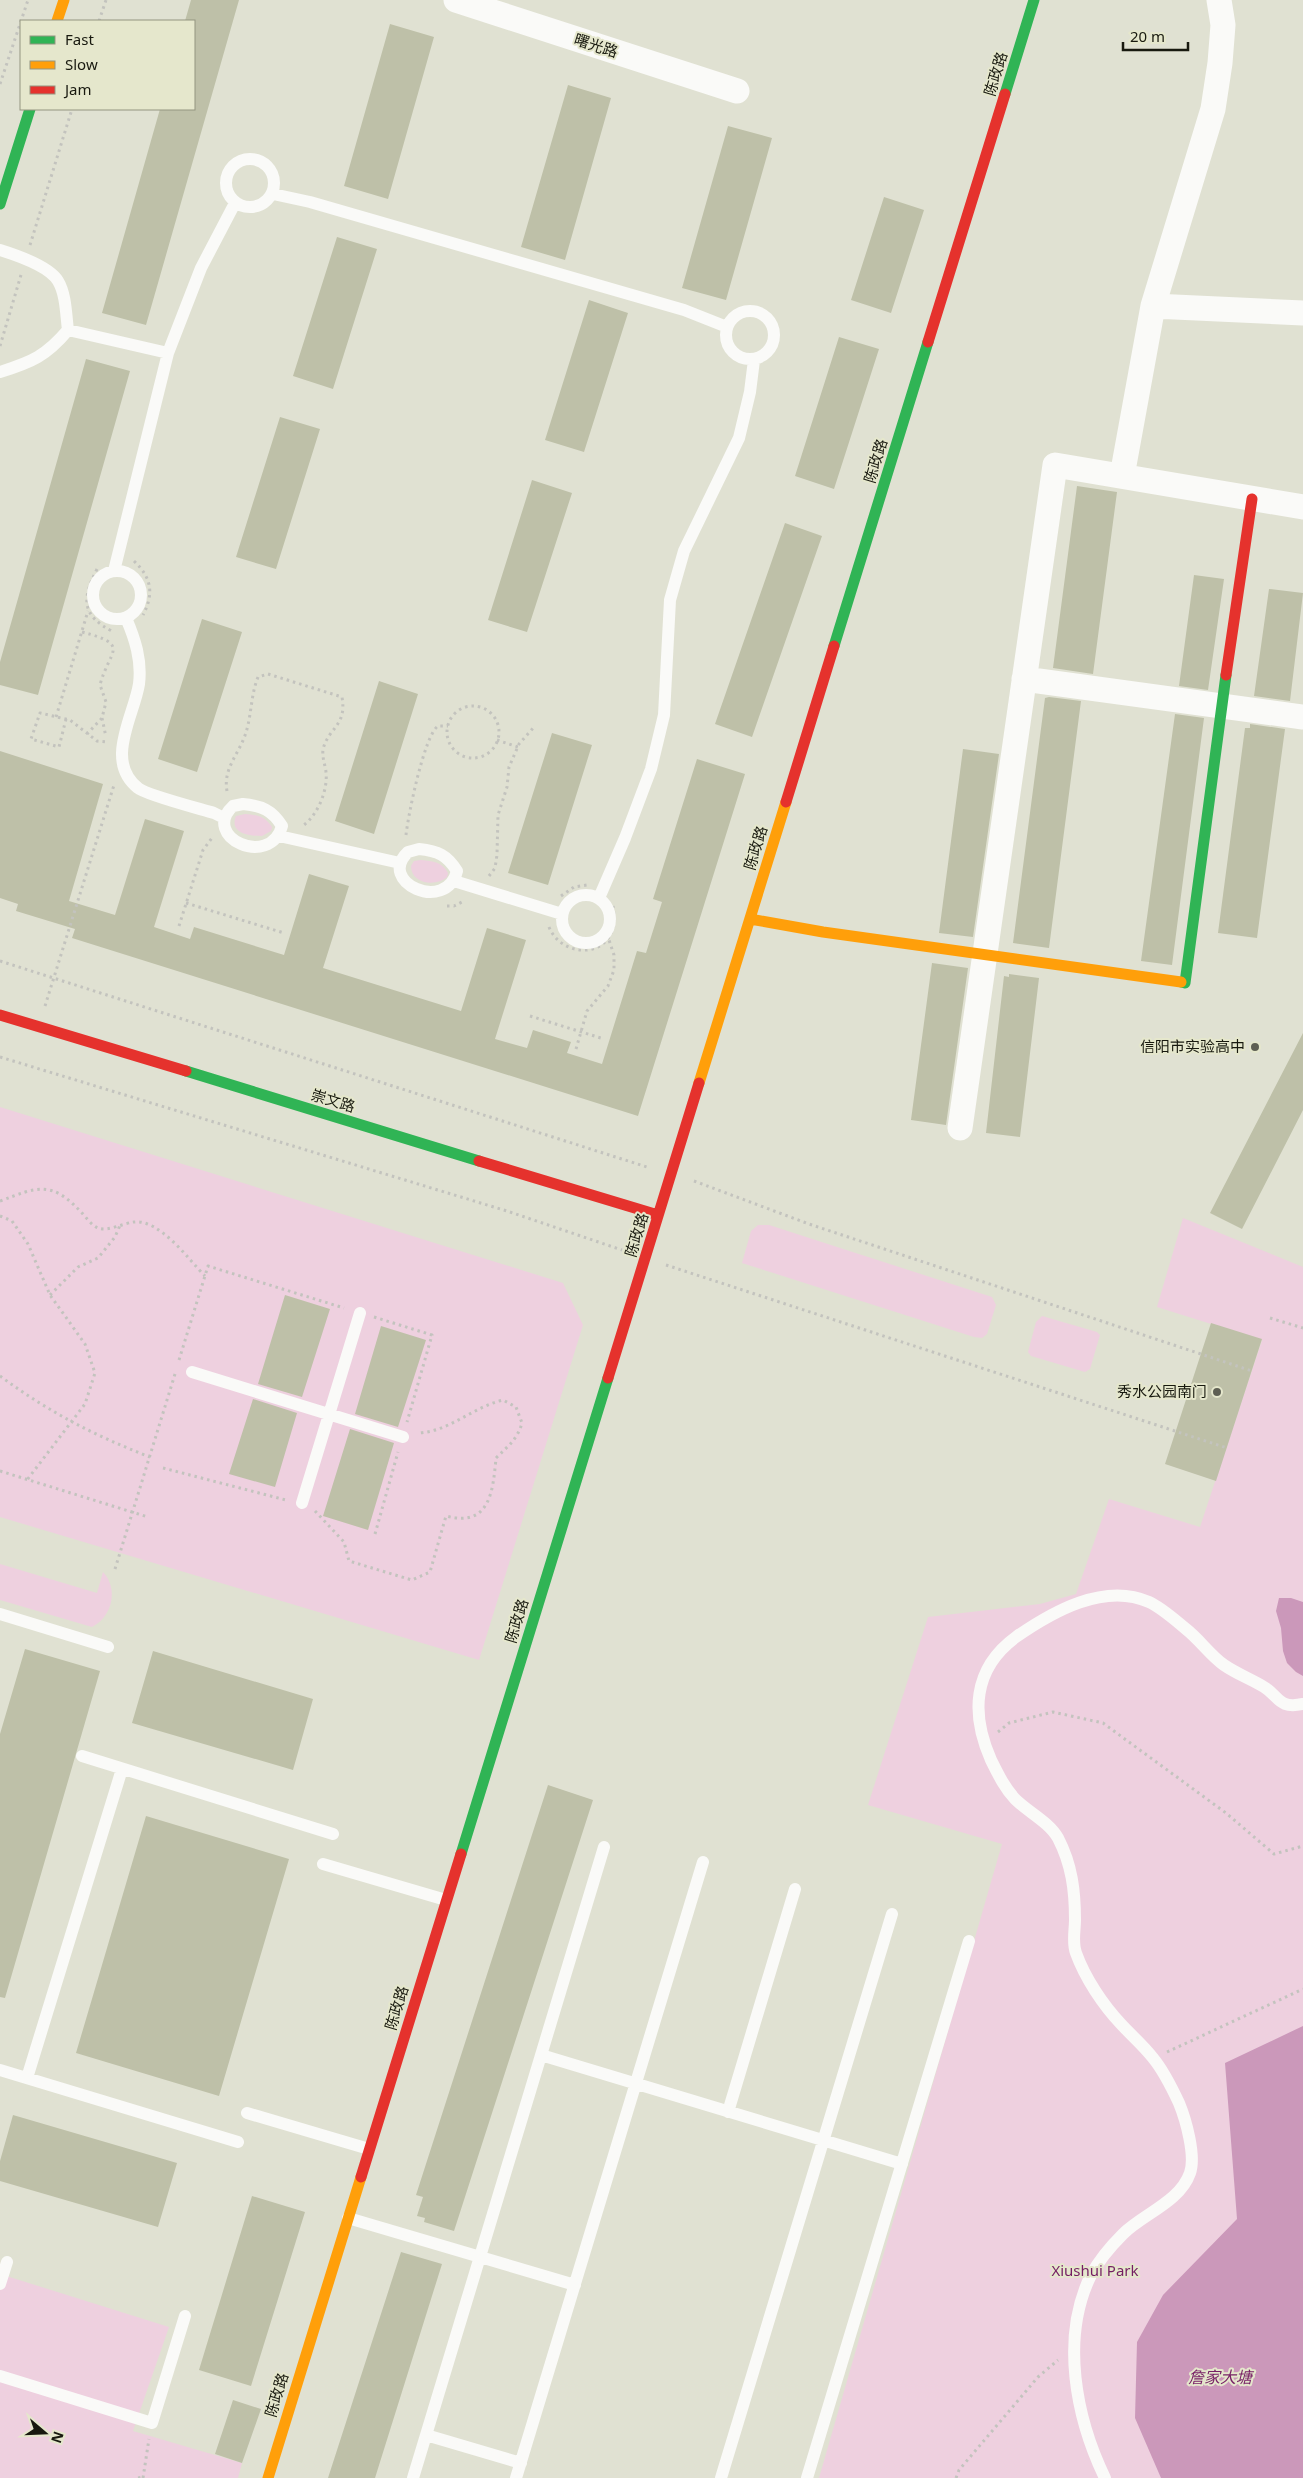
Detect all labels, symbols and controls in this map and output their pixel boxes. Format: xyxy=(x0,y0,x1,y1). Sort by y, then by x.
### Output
legend xyxy=(20,20,195,110)
scale bar xyxy=(1123,20,1188,52)
text: 20 m xyxy=(1130,26,1165,46)
text: Fast xyxy=(65,29,94,49)
street label: 曙光路 xyxy=(572,29,621,62)
street label: 陈政路 xyxy=(979,49,1011,98)
text: Slow xyxy=(65,54,98,74)
text: Jam xyxy=(63,79,92,99)
street label: 陈政路 xyxy=(859,436,891,485)
street label: 陈政路 xyxy=(739,823,771,872)
place label: 信阳市实验高中 xyxy=(1140,1036,1245,1056)
marker: 信阳市实验高中 xyxy=(1249,1041,1261,1053)
street label: 崇文路 xyxy=(309,1084,358,1116)
street label: 陈政路 xyxy=(620,1210,652,1259)
place label: 秀水公园南门 xyxy=(1117,1381,1207,1401)
marker: 秀水公园南门 xyxy=(1211,1386,1223,1398)
street label: 陈政路 xyxy=(500,1596,532,1645)
street label: 陈政路 xyxy=(380,1983,412,2032)
park label: Xiushui Park xyxy=(1051,2260,1139,2280)
water label: 詹家大塘 xyxy=(1188,2366,1255,2388)
street label: 陈政路 xyxy=(260,2370,292,2419)
north arrow xyxy=(20,2408,70,2458)
text: N xyxy=(47,2429,69,2446)

